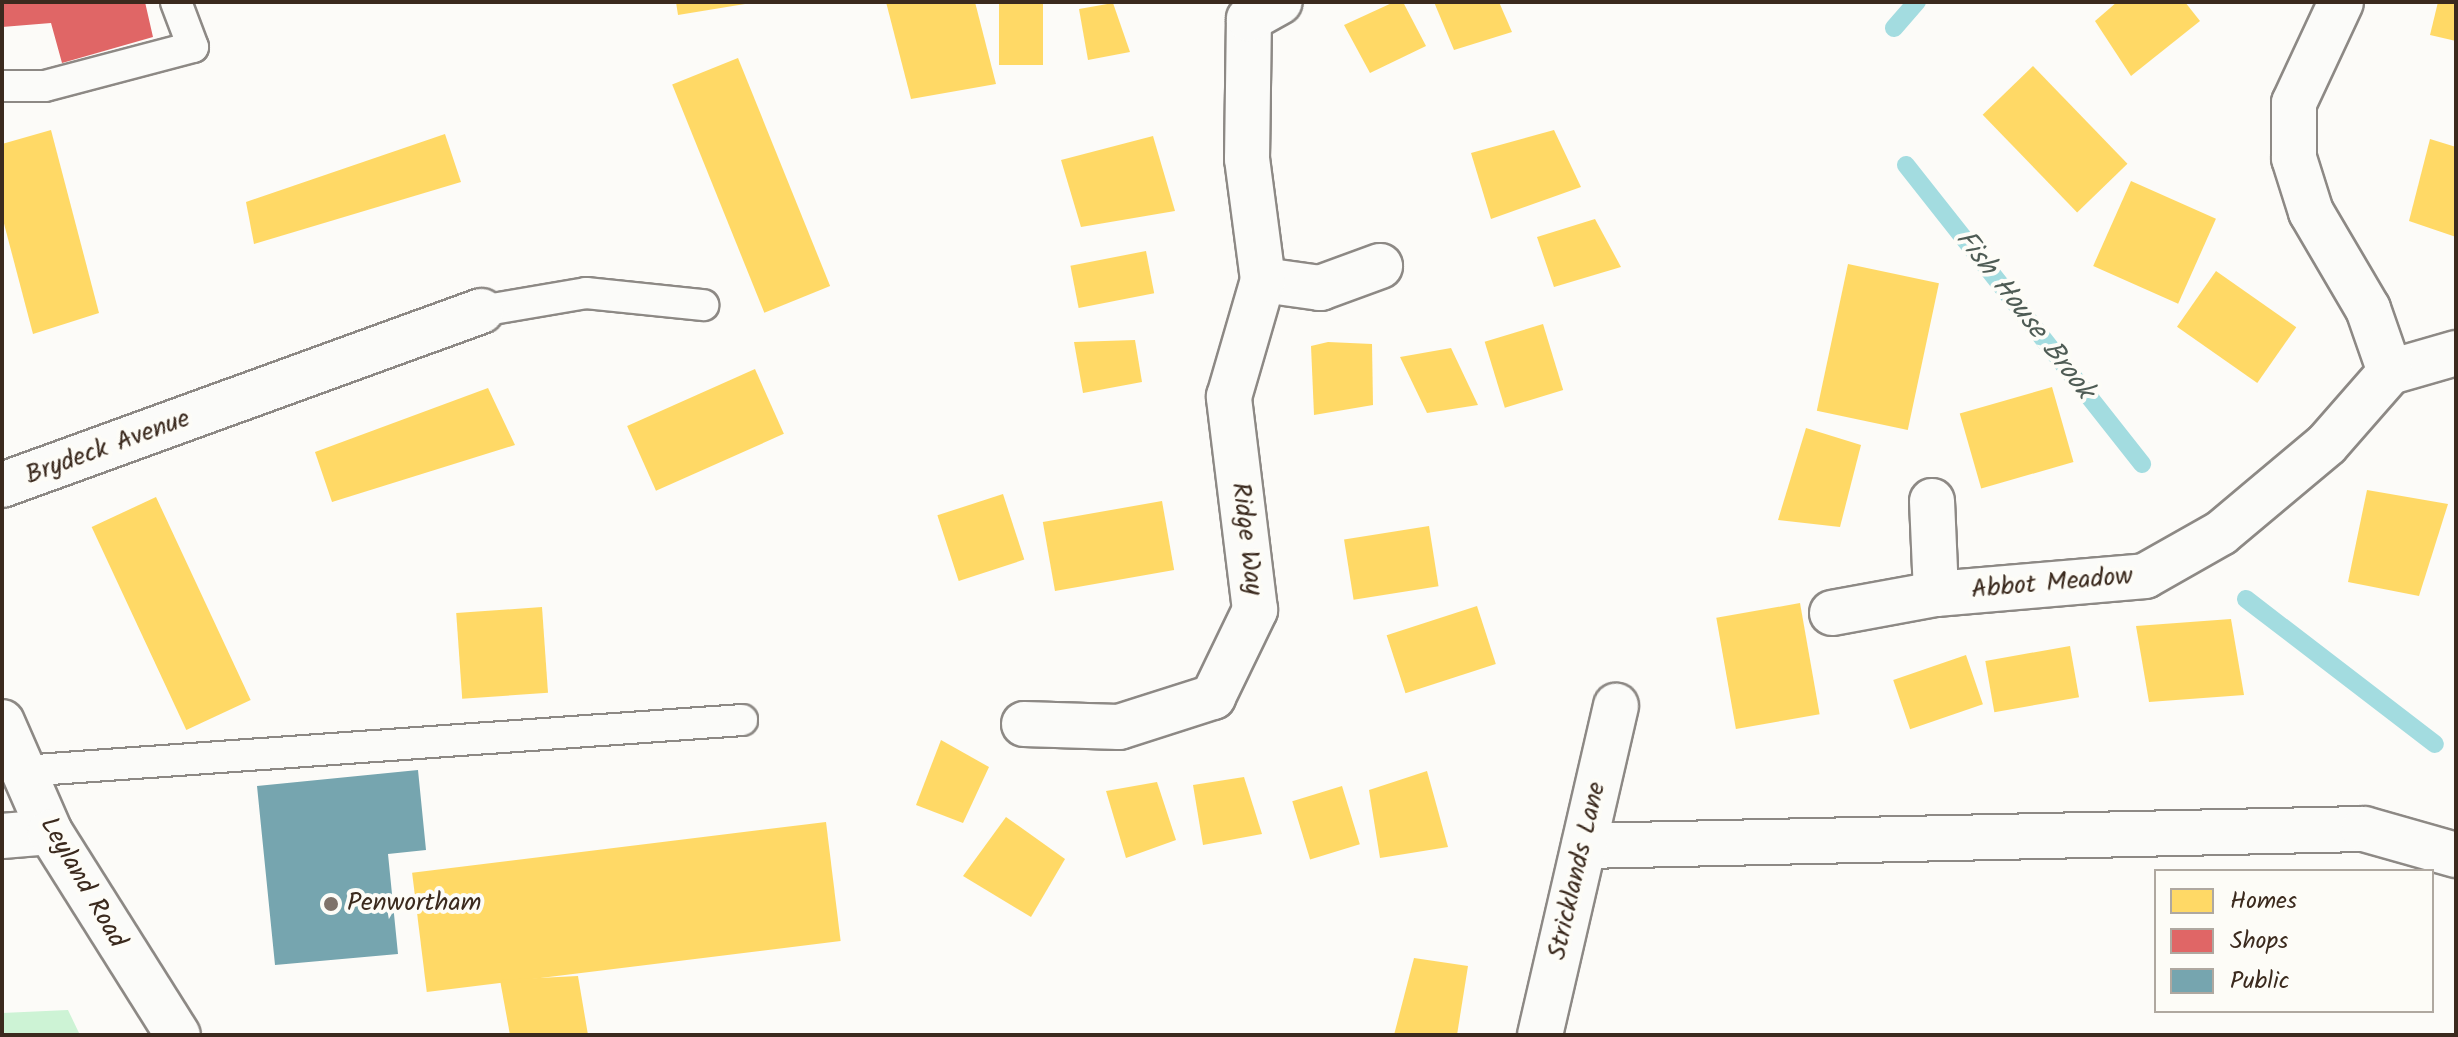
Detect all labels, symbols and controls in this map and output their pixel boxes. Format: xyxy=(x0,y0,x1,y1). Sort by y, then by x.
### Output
water label: Fish House Brook xyxy=(1947,224,2101,406)
street label: Brydeck Avenue xyxy=(21,404,195,492)
street label: Ridge Way xyxy=(1224,481,1268,597)
street label: Abbot Meadow xyxy=(1970,561,2134,607)
street label: Stricklands Lane xyxy=(1542,779,1614,963)
street label: Leyland Road xyxy=(32,812,132,954)
legend xyxy=(2154,869,2434,1013)
text: Homes xyxy=(2230,882,2297,921)
place label: Penwortham xyxy=(347,888,481,920)
marker: Penwortham xyxy=(322,895,340,913)
text: Shops xyxy=(2230,922,2288,961)
text: Public xyxy=(2230,962,2289,1001)

